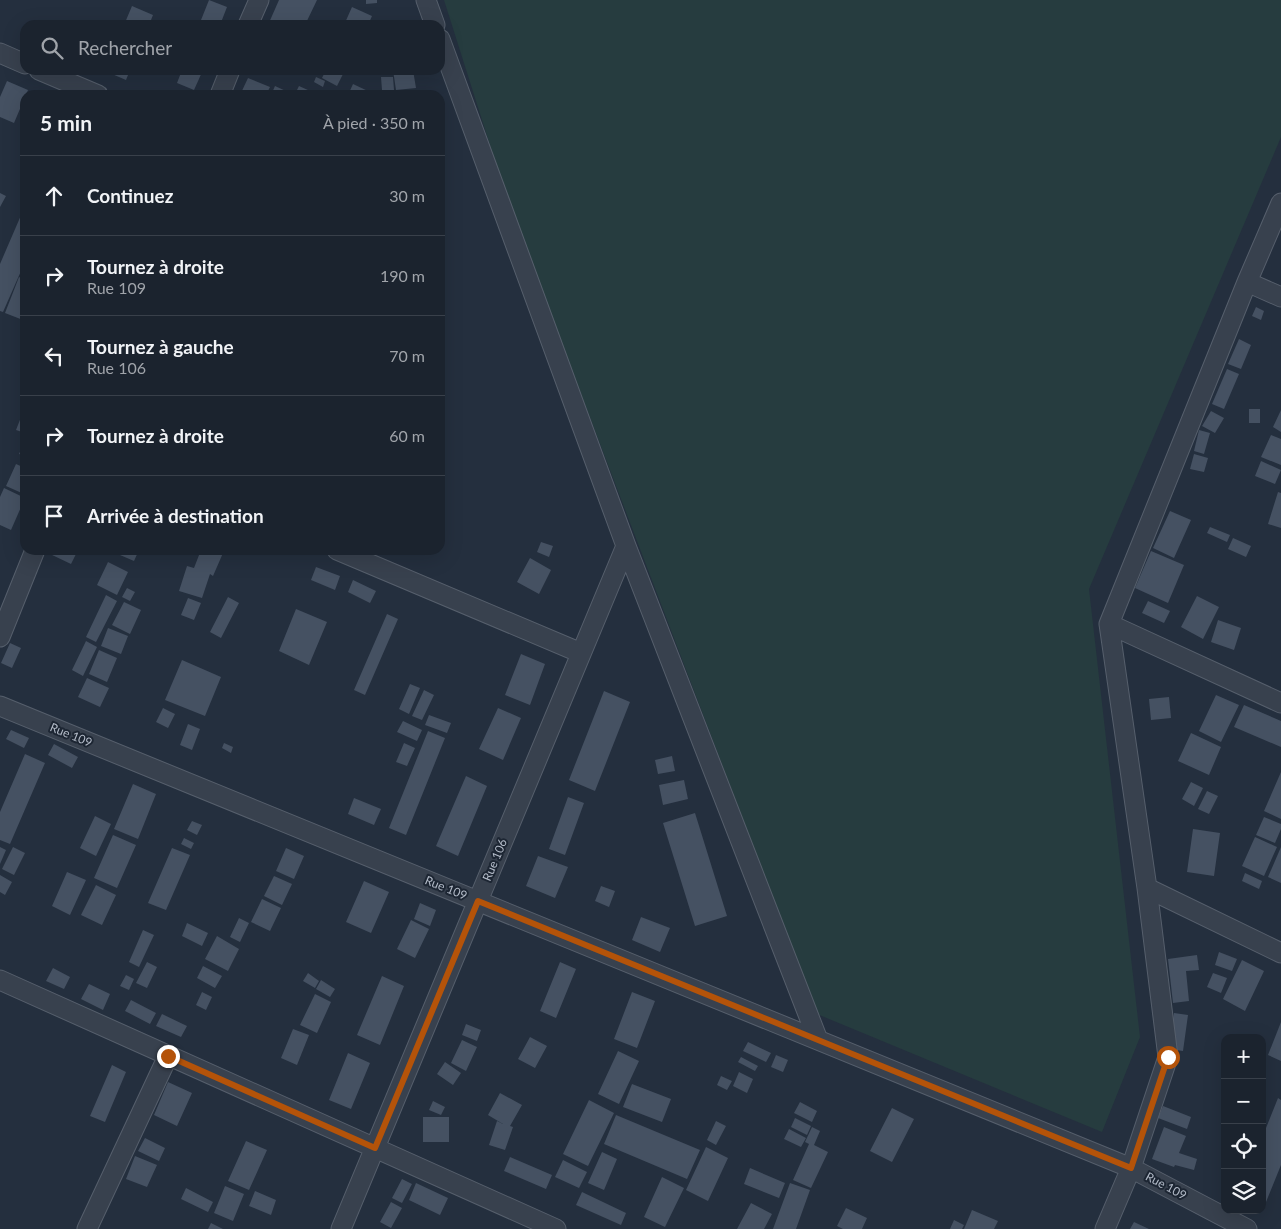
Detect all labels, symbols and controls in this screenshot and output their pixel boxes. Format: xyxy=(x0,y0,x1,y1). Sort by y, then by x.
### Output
search box xyxy=(20,20,445,75)
icon: search xyxy=(38,34,66,62)
text: Rechercher xyxy=(78,36,172,59)
text: 5 min xyxy=(40,110,92,135)
text: À pied · 350 m xyxy=(323,113,425,132)
icon: ahead xyxy=(40,182,68,210)
text: Continuez xyxy=(87,184,173,207)
text: 30 m xyxy=(389,186,425,205)
text: Tournez à droite xyxy=(87,255,224,278)
icon: right xyxy=(40,262,68,290)
text: 190 m xyxy=(380,266,425,285)
text: Rue 109 xyxy=(87,278,146,297)
text: Tournez à gauche xyxy=(87,335,234,358)
icon: left xyxy=(40,342,68,370)
text: 70 m xyxy=(389,346,425,365)
text: Rue 106 xyxy=(87,358,146,377)
icon: right xyxy=(40,422,68,450)
text: Tournez à droite xyxy=(87,424,224,447)
text: 60 m xyxy=(389,426,425,445)
icon: arrive xyxy=(40,502,68,530)
text: Arrivée à destination xyxy=(87,504,264,527)
street label: Rue 109 xyxy=(48,719,95,750)
street label: Rue 106 xyxy=(479,836,510,883)
street label: Rue 109 xyxy=(423,872,470,903)
map controls xyxy=(1221,1034,1266,1214)
button: + xyxy=(1221,1034,1266,1079)
route end xyxy=(157,1045,180,1068)
route start xyxy=(1157,1046,1180,1069)
button: − xyxy=(1221,1079,1266,1124)
button: locate xyxy=(1221,1124,1266,1169)
street label: Rue 109 xyxy=(1143,1169,1189,1203)
button: layers xyxy=(1221,1169,1266,1214)

